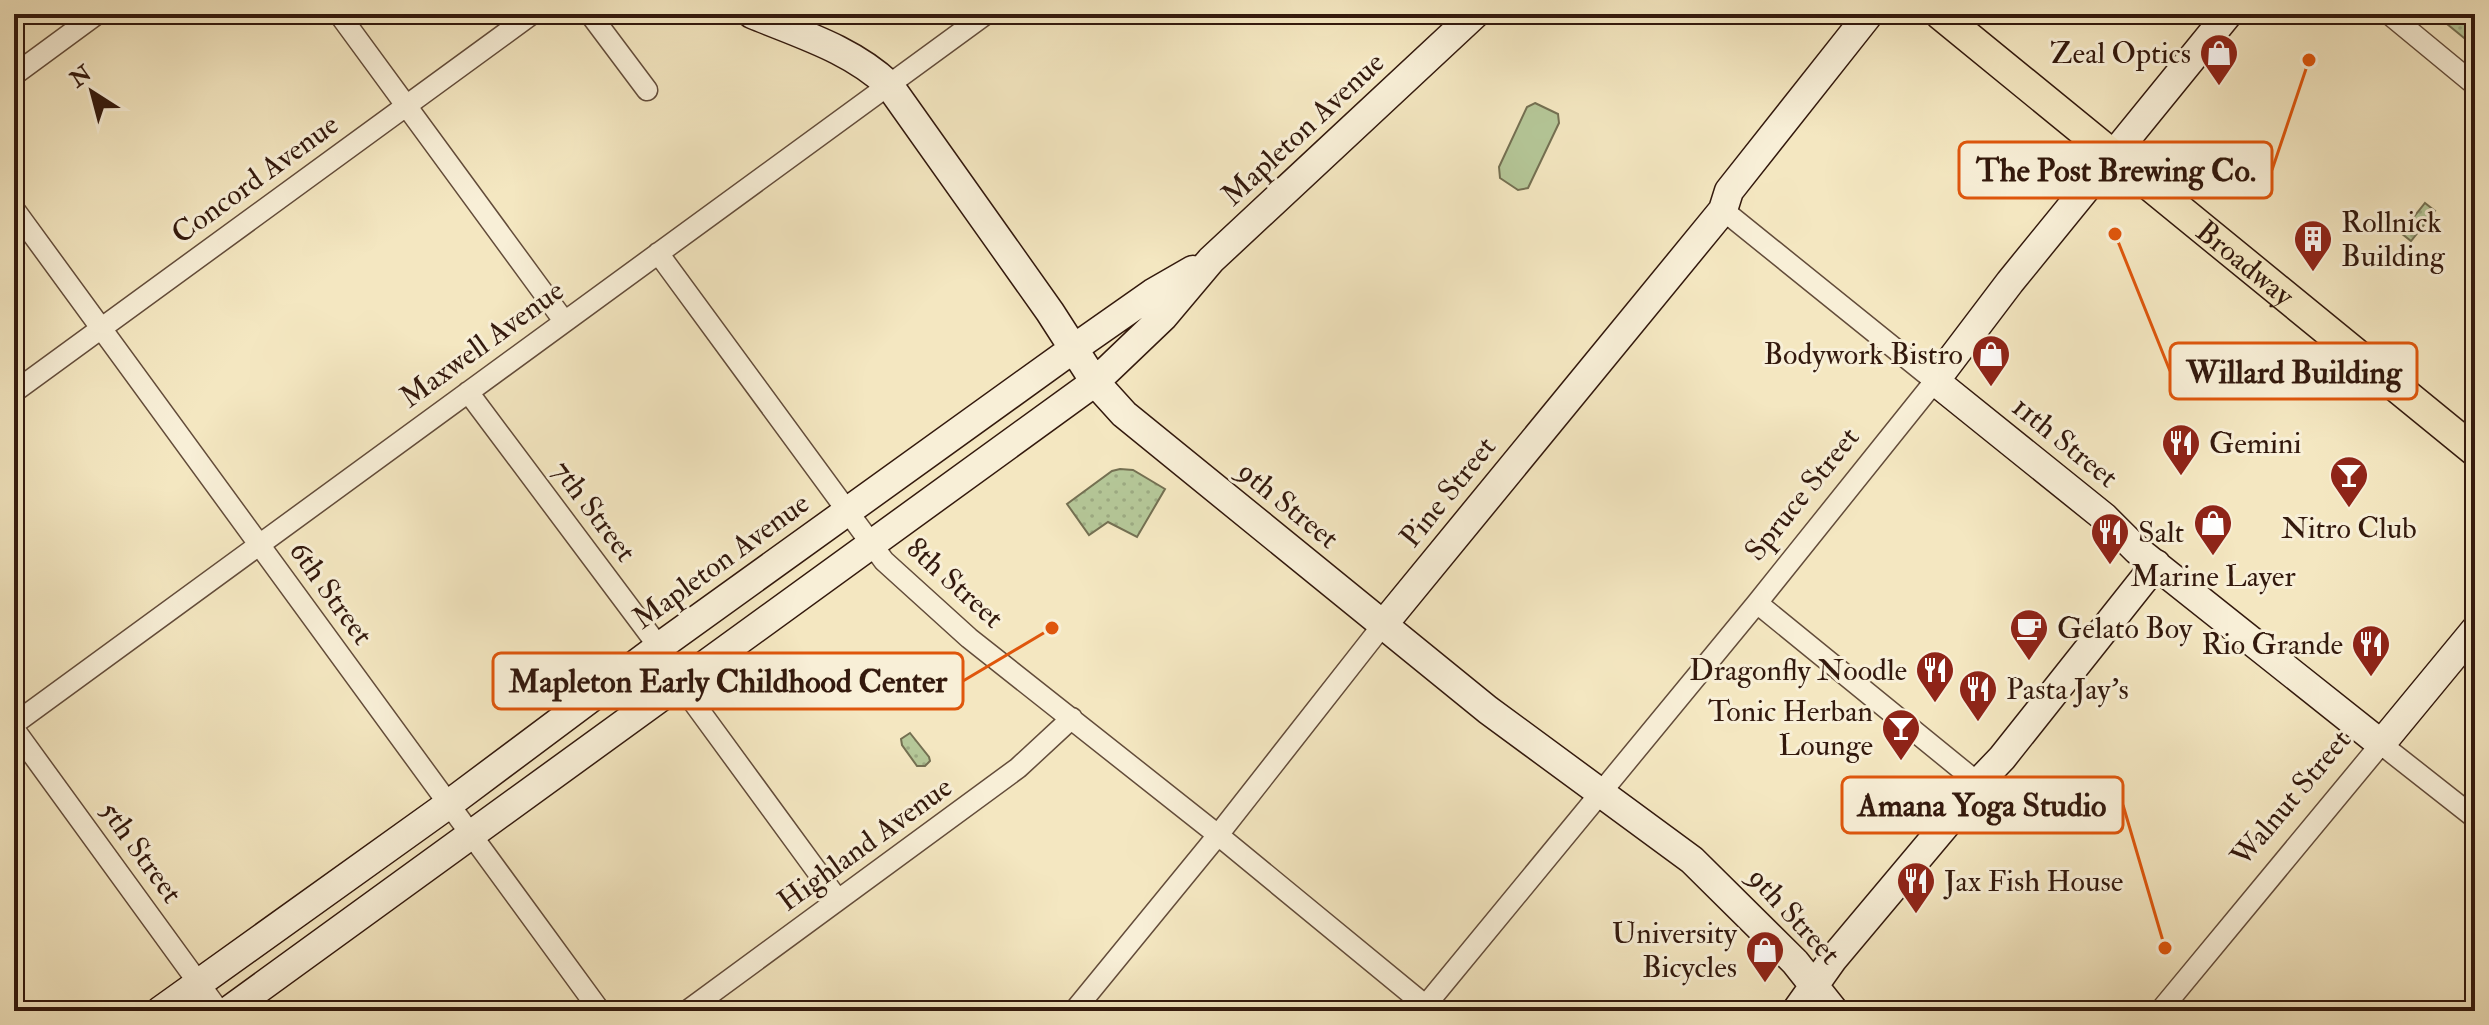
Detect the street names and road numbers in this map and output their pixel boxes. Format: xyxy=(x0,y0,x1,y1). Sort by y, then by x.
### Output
street label: Mapleton Avenue xyxy=(1214,44,1392,214)
street label: Concord Avenue xyxy=(164,106,346,252)
street label: Broadway xyxy=(2189,212,2302,315)
street label: Maxwell Avenue xyxy=(393,272,571,416)
street label: 11th Street xyxy=(2005,388,2126,496)
street label: Spruce Street xyxy=(1737,419,1867,568)
street label: Pine Street xyxy=(1392,429,1504,555)
street label: 9th Street xyxy=(1228,452,1346,557)
street label: 7th Street xyxy=(544,453,644,569)
street label: Mapleton Avenue xyxy=(626,485,816,637)
street label: 8th Street xyxy=(899,530,1011,636)
street label: 6th Street xyxy=(281,534,381,652)
street label: Walnut Street xyxy=(2223,722,2359,875)
street label: Highland Avenue xyxy=(771,768,959,920)
street label: 5th Street xyxy=(92,794,191,911)
street label: 9th Street xyxy=(1738,858,1848,972)

